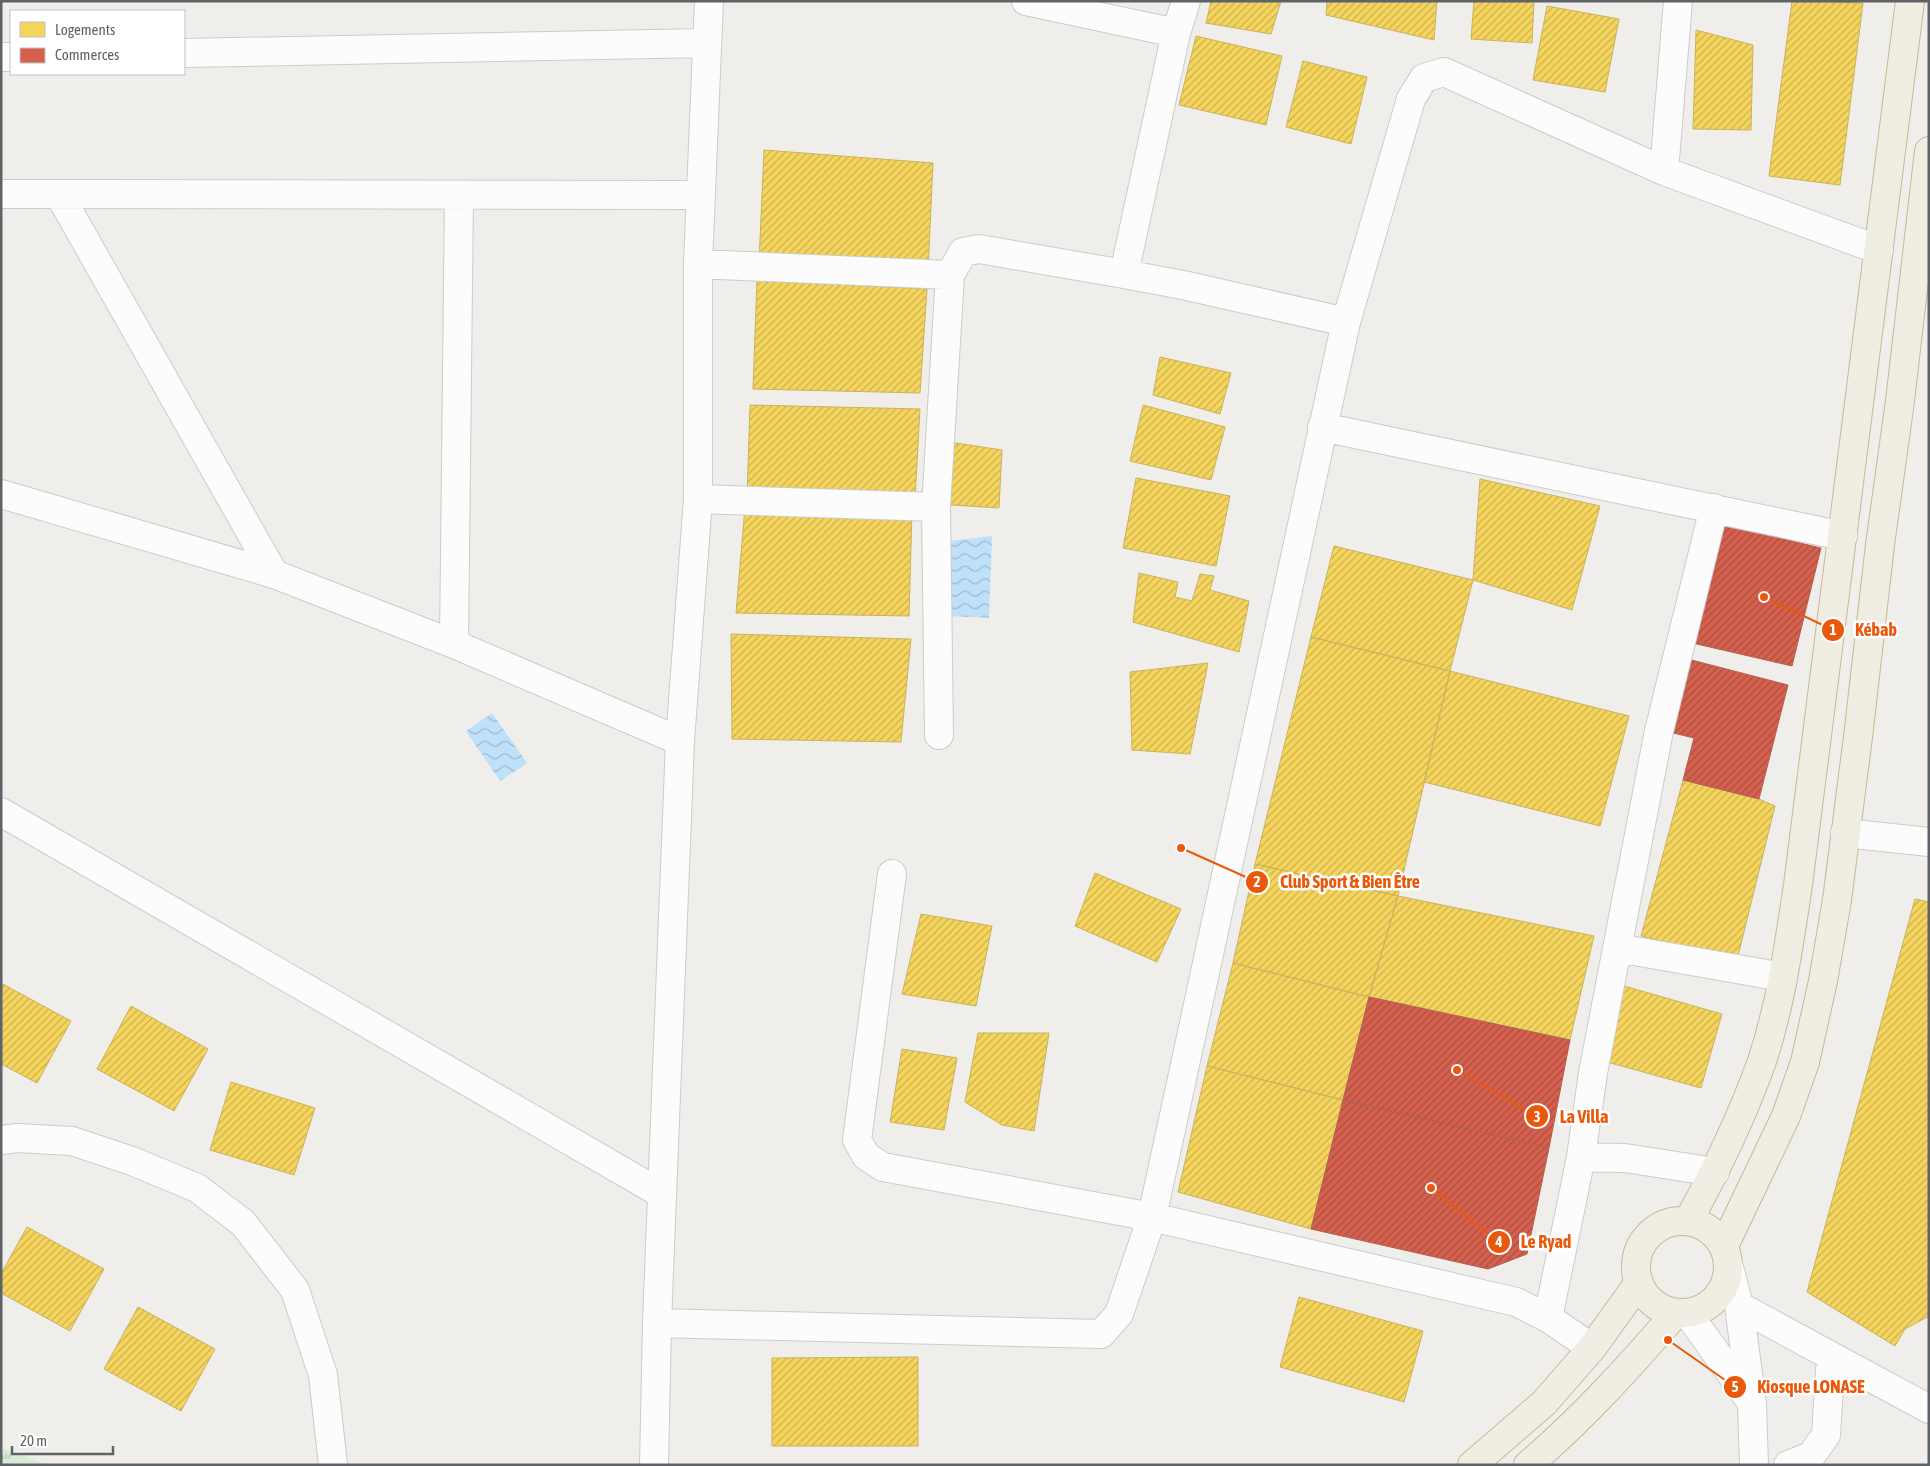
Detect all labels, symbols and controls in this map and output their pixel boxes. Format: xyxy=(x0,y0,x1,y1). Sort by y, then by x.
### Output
legend xyxy=(10,10,185,75)
text: Logements xyxy=(55,21,115,38)
text: Commerces xyxy=(55,46,119,63)
callout: Kébab xyxy=(1820,613,1907,646)
text: Kébab xyxy=(1855,619,1897,640)
text: 1 xyxy=(1829,621,1837,638)
callout: Club Sport & Bien Être xyxy=(1245,865,1430,898)
text: Club Sport & Bien Être xyxy=(1280,871,1420,892)
text: 2 xyxy=(1253,873,1261,890)
callout: La Villa xyxy=(1525,1100,1619,1133)
text: La Villa xyxy=(1560,1106,1608,1127)
text: 3 xyxy=(1533,1108,1541,1125)
callout: Le Ryad xyxy=(1486,1225,1582,1258)
text: Le Ryad xyxy=(1521,1231,1571,1252)
text: 4 xyxy=(1494,1233,1503,1250)
callout: Kiosque LONASE xyxy=(1722,1370,1875,1403)
text: Kiosque LONASE xyxy=(1757,1376,1865,1397)
text: 5 xyxy=(1731,1378,1739,1395)
scale bar xyxy=(12,1424,114,1456)
text: 20 m xyxy=(20,1432,47,1449)

